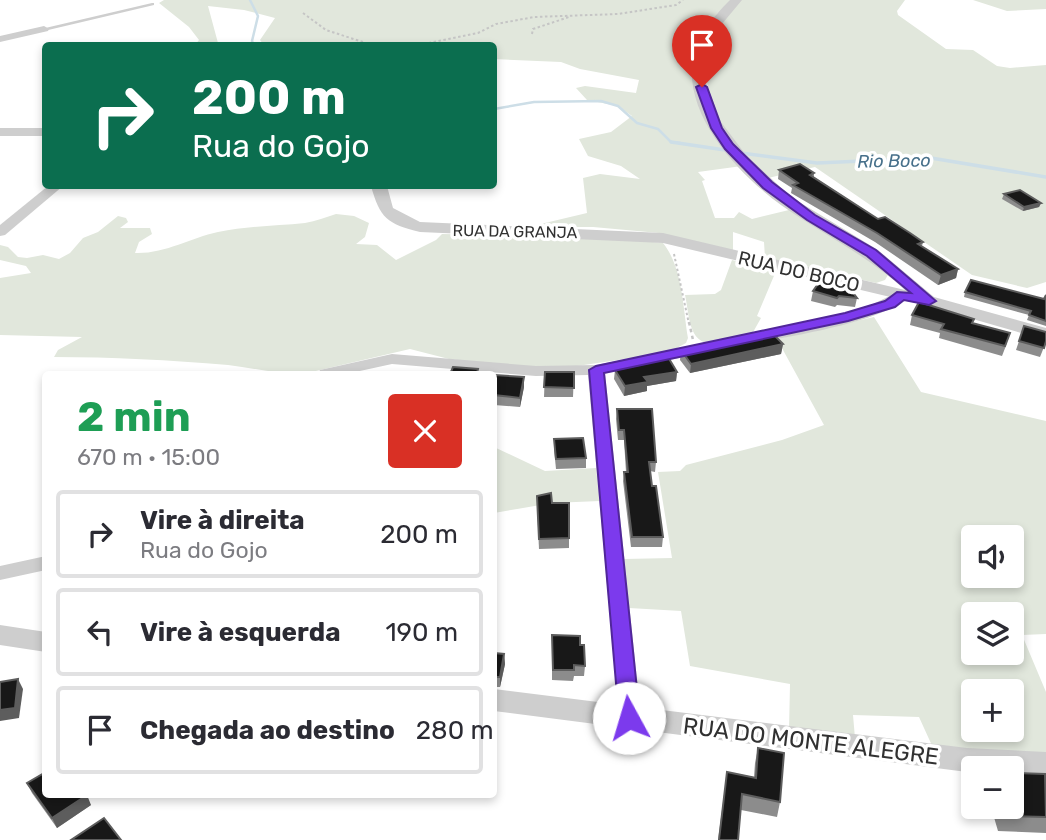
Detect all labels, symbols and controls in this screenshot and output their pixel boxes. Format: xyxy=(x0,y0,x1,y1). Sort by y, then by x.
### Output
pin xyxy=(672,15,732,87)
icon: arrive xyxy=(683,26,721,64)
text: 200 m xyxy=(192,68,346,126)
icon: right xyxy=(77,70,168,161)
text: Rua do Gojo xyxy=(192,127,370,165)
water label: Rio Boco xyxy=(857,149,931,173)
street label: RUA DA GRANJA xyxy=(453,221,578,242)
street label: RUA DO BOCO xyxy=(736,246,862,297)
text: 2 min xyxy=(77,392,191,442)
button: close xyxy=(388,394,462,468)
text: 670 m · 15:00 xyxy=(77,443,220,471)
text: Vire à direita xyxy=(140,505,305,536)
icon: right xyxy=(81,515,119,553)
text: 200 m xyxy=(380,519,458,550)
map controls xyxy=(961,525,1024,819)
button: sound xyxy=(961,525,1024,588)
text: Rua do Gojo xyxy=(140,536,268,564)
button: layers xyxy=(961,602,1024,665)
icon: left xyxy=(81,613,119,651)
text: Vire à esquerda xyxy=(140,617,341,648)
text: 190 m xyxy=(385,617,458,648)
button: + xyxy=(961,679,1024,742)
position arrow xyxy=(592,681,666,755)
icon: arrive xyxy=(81,711,119,749)
street label: RUA DO MONTE ALEGRE xyxy=(682,711,940,771)
text: Chegada ao destino xyxy=(140,715,395,746)
text: 280 m xyxy=(416,715,494,746)
button: − xyxy=(961,756,1024,819)

